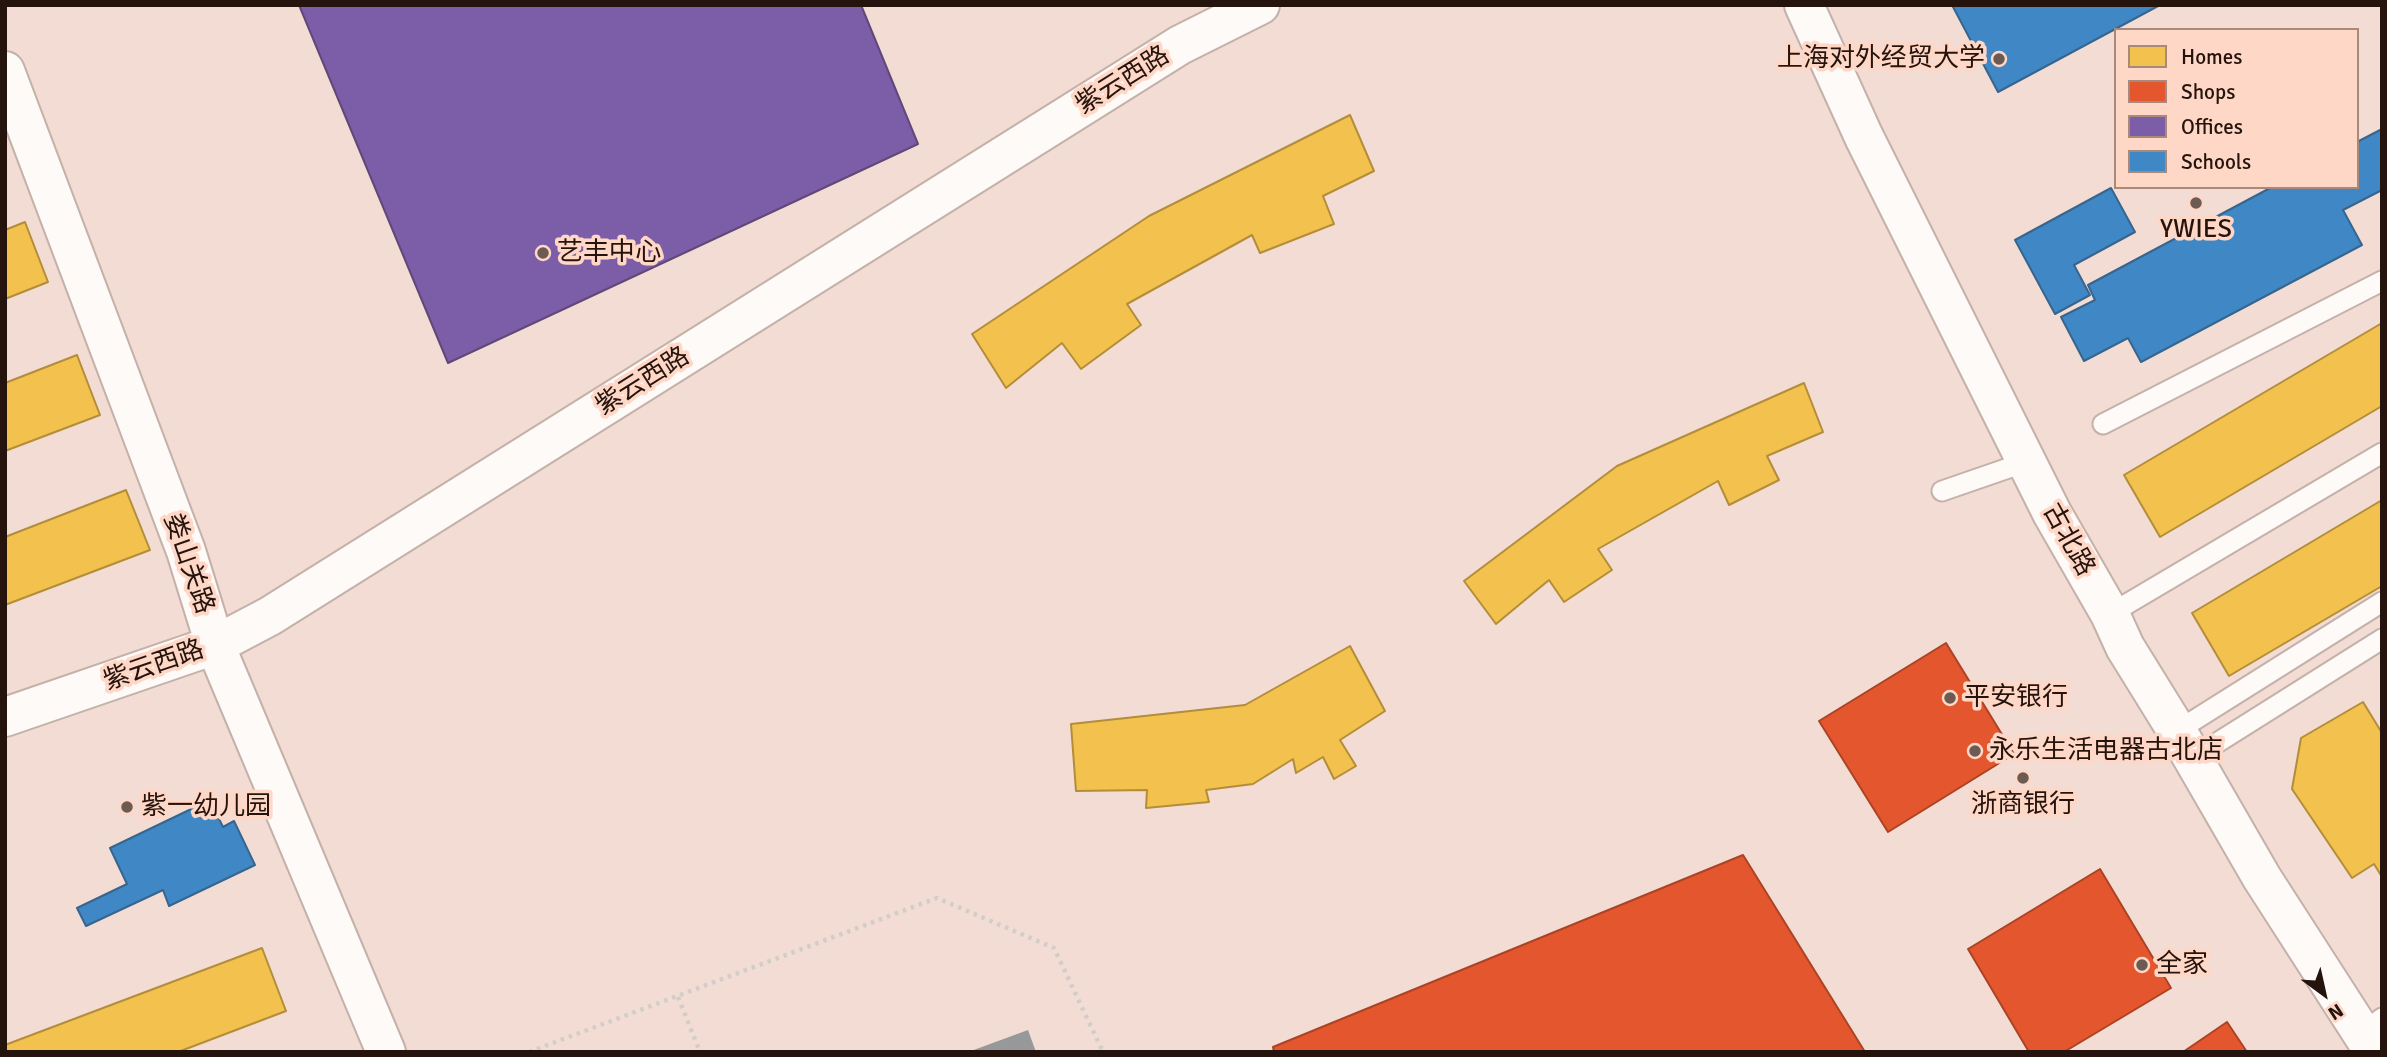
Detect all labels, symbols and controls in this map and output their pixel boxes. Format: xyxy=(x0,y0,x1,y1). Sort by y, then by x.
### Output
legend xyxy=(2114,28,2359,189)
street label: 紫云西路 xyxy=(1071,40,1175,122)
place label: 上海对外经贸大学 xyxy=(1777,43,1985,75)
text: Homes xyxy=(2181,44,2243,70)
marker: 上海对外经贸大学 xyxy=(1991,51,2007,67)
text: Shops xyxy=(2181,79,2235,105)
text: Offices xyxy=(2181,114,2243,140)
text: Schools xyxy=(2181,149,2251,175)
marker: YWIES xyxy=(2188,195,2204,211)
place label: YWIES xyxy=(2160,214,2232,246)
place label: 艺丰中心 xyxy=(557,237,661,269)
marker: 艺丰中心 xyxy=(535,245,551,261)
street label: 紫云西路 xyxy=(591,341,695,423)
street label: 古北路 xyxy=(2035,498,2101,582)
street label: 娄山关路 xyxy=(156,510,220,618)
street label: 紫云西路 xyxy=(100,634,208,698)
place label: 平安银行 xyxy=(1964,682,2068,714)
marker: 平安银行 xyxy=(1942,690,1958,706)
place label: 永乐生活电器古北店 xyxy=(1989,735,2223,767)
marker: 永乐生活电器古北店 xyxy=(1967,743,1983,759)
marker: 浙商银行 xyxy=(2015,770,2031,786)
place label: 浙商银行 xyxy=(1971,789,2075,821)
place label: 紫一幼儿园 xyxy=(141,791,271,823)
marker: 紫一幼儿园 xyxy=(119,799,135,815)
place label: 全家 xyxy=(2156,949,2208,981)
marker: 全家 xyxy=(2134,957,2150,973)
north arrow xyxy=(2289,959,2359,1029)
text: N xyxy=(2323,998,2348,1025)

